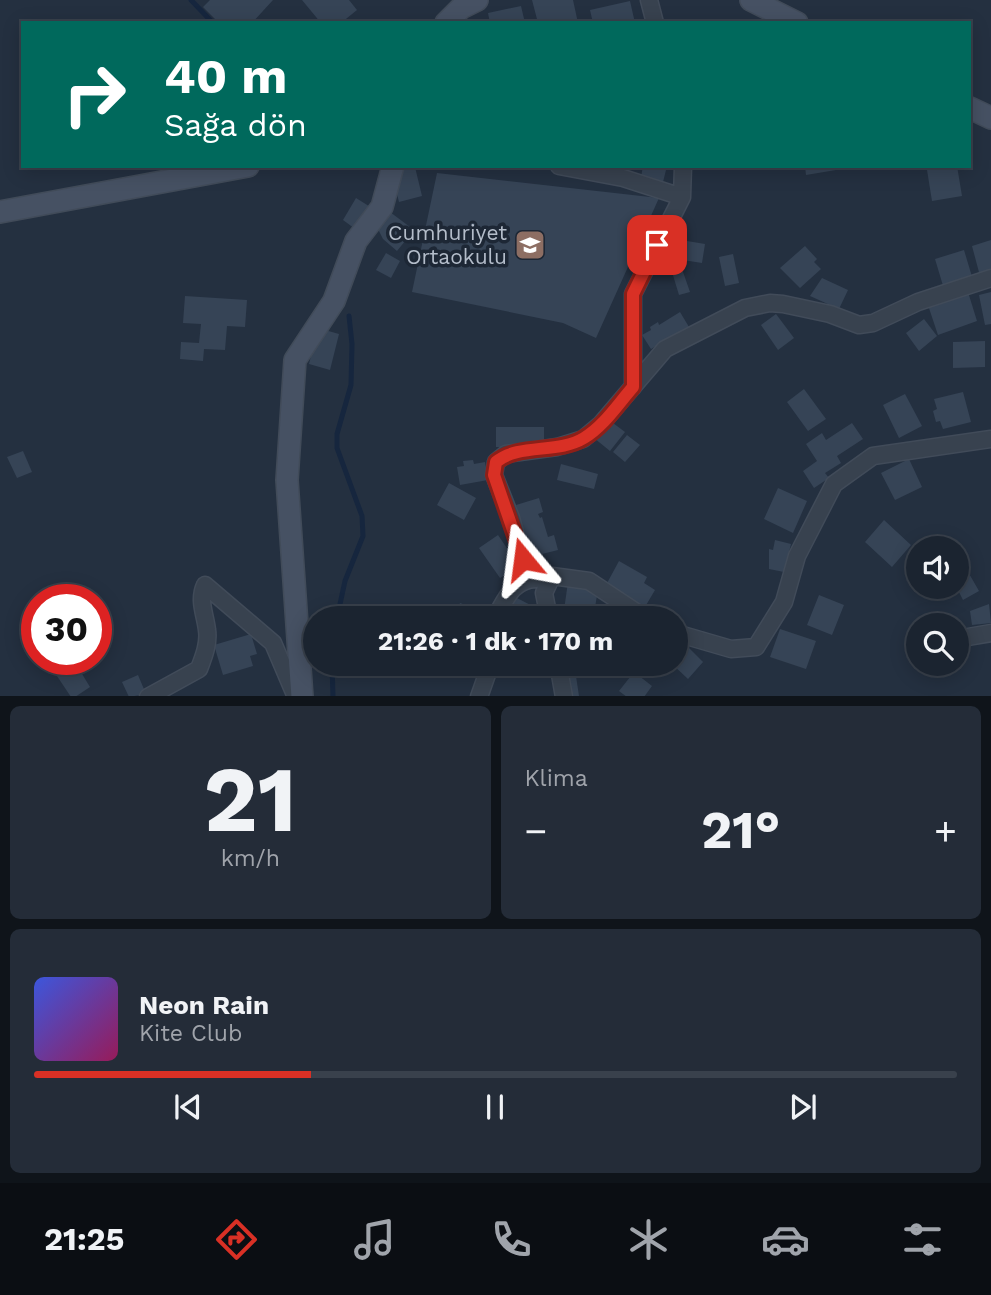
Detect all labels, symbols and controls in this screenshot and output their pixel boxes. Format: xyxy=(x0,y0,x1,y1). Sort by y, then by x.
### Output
text: 40 m xyxy=(164,47,287,105)
icon: right xyxy=(49,49,140,140)
text: Sağa dön xyxy=(164,106,307,144)
pin xyxy=(627,215,687,275)
place label: Cumhuriyet Ortaokulu xyxy=(388,220,507,269)
icon: arrive xyxy=(638,226,676,264)
school or university icon: Cumhuriyet Ortaokulu xyxy=(513,228,547,262)
position arrow xyxy=(486,522,560,596)
map controls xyxy=(906,536,969,676)
button: sound xyxy=(906,536,969,599)
speed limit sign: 30 xyxy=(21,584,112,675)
button: search xyxy=(906,613,969,676)
text: 21:26 · 1 dk · 170 m xyxy=(378,626,613,656)
text: 21 xyxy=(204,746,297,853)
text: Klima xyxy=(525,765,588,792)
text: 21° xyxy=(701,800,780,861)
text: − xyxy=(525,809,547,853)
text: + xyxy=(934,809,957,853)
text: km/h xyxy=(221,845,280,872)
text: Neon Rain xyxy=(139,990,269,1020)
text: Kite Club xyxy=(139,1020,242,1047)
icon: previous xyxy=(169,1088,207,1126)
icon: pause xyxy=(476,1088,514,1126)
icon: next xyxy=(784,1088,822,1126)
icon: directions xyxy=(212,1215,261,1264)
icon: music xyxy=(350,1215,399,1264)
icon: phone xyxy=(487,1215,536,1264)
icon: climate xyxy=(624,1215,673,1264)
icon: car xyxy=(761,1215,810,1264)
icon: filters xyxy=(898,1215,947,1264)
text: 21:25 xyxy=(44,1220,124,1258)

